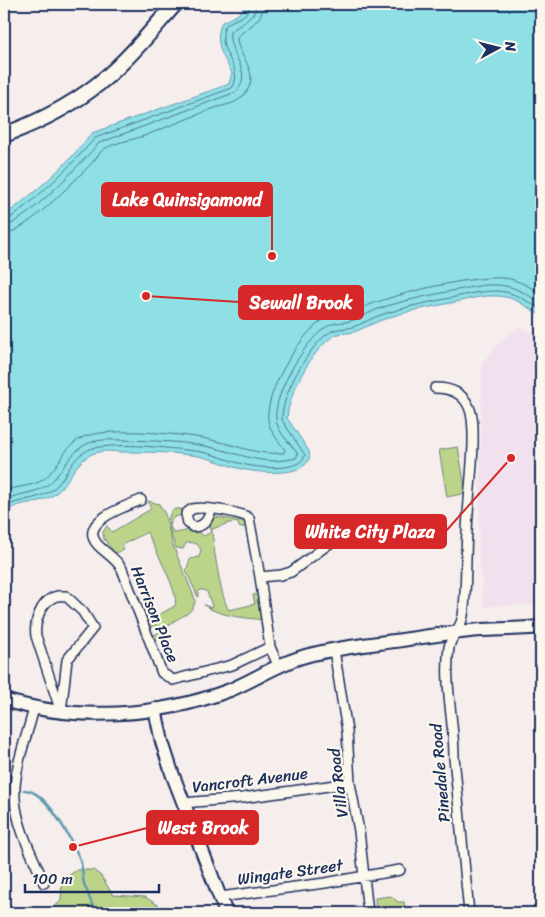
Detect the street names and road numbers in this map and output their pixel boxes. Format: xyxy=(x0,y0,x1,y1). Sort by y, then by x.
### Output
street label: Harrison Place xyxy=(122,561,188,667)
street label: Pinedale Road xyxy=(421,721,459,823)
street label: Villa Road xyxy=(319,745,357,819)
street label: Vancroft Avenue xyxy=(190,759,310,801)
street label: Wingate Street xyxy=(235,850,345,894)

